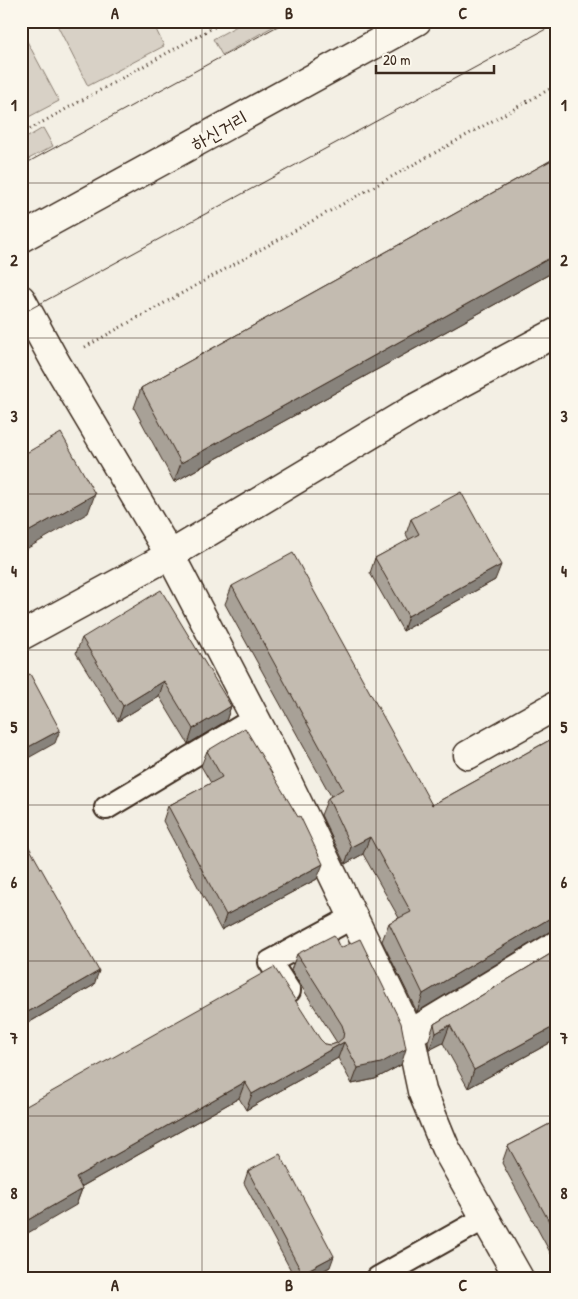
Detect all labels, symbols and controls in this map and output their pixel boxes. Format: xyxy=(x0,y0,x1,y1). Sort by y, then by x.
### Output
text: A xyxy=(111,2,119,24)
text: B xyxy=(285,2,293,24)
text: C xyxy=(459,2,468,24)
scale bar xyxy=(376,42,493,74)
text: 20 m xyxy=(383,49,410,70)
text: 1 xyxy=(11,94,17,116)
text: 1 xyxy=(561,94,567,116)
street label: 하신거리 xyxy=(186,104,252,156)
text: 2 xyxy=(10,249,18,271)
text: 2 xyxy=(560,249,568,271)
text: 3 xyxy=(10,405,18,427)
text: 3 xyxy=(560,405,568,427)
text: 4 xyxy=(11,560,17,582)
text: 4 xyxy=(561,560,567,582)
text: 5 xyxy=(11,716,18,738)
text: 5 xyxy=(561,716,568,738)
text: 6 xyxy=(11,871,18,893)
text: 6 xyxy=(561,871,568,893)
text: 7 xyxy=(9,1027,18,1049)
text: 7 xyxy=(559,1027,568,1049)
text: 8 xyxy=(11,1182,18,1204)
text: 8 xyxy=(561,1182,568,1204)
text: A xyxy=(111,1274,119,1296)
text: B xyxy=(285,1274,293,1296)
text: C xyxy=(459,1274,468,1296)

